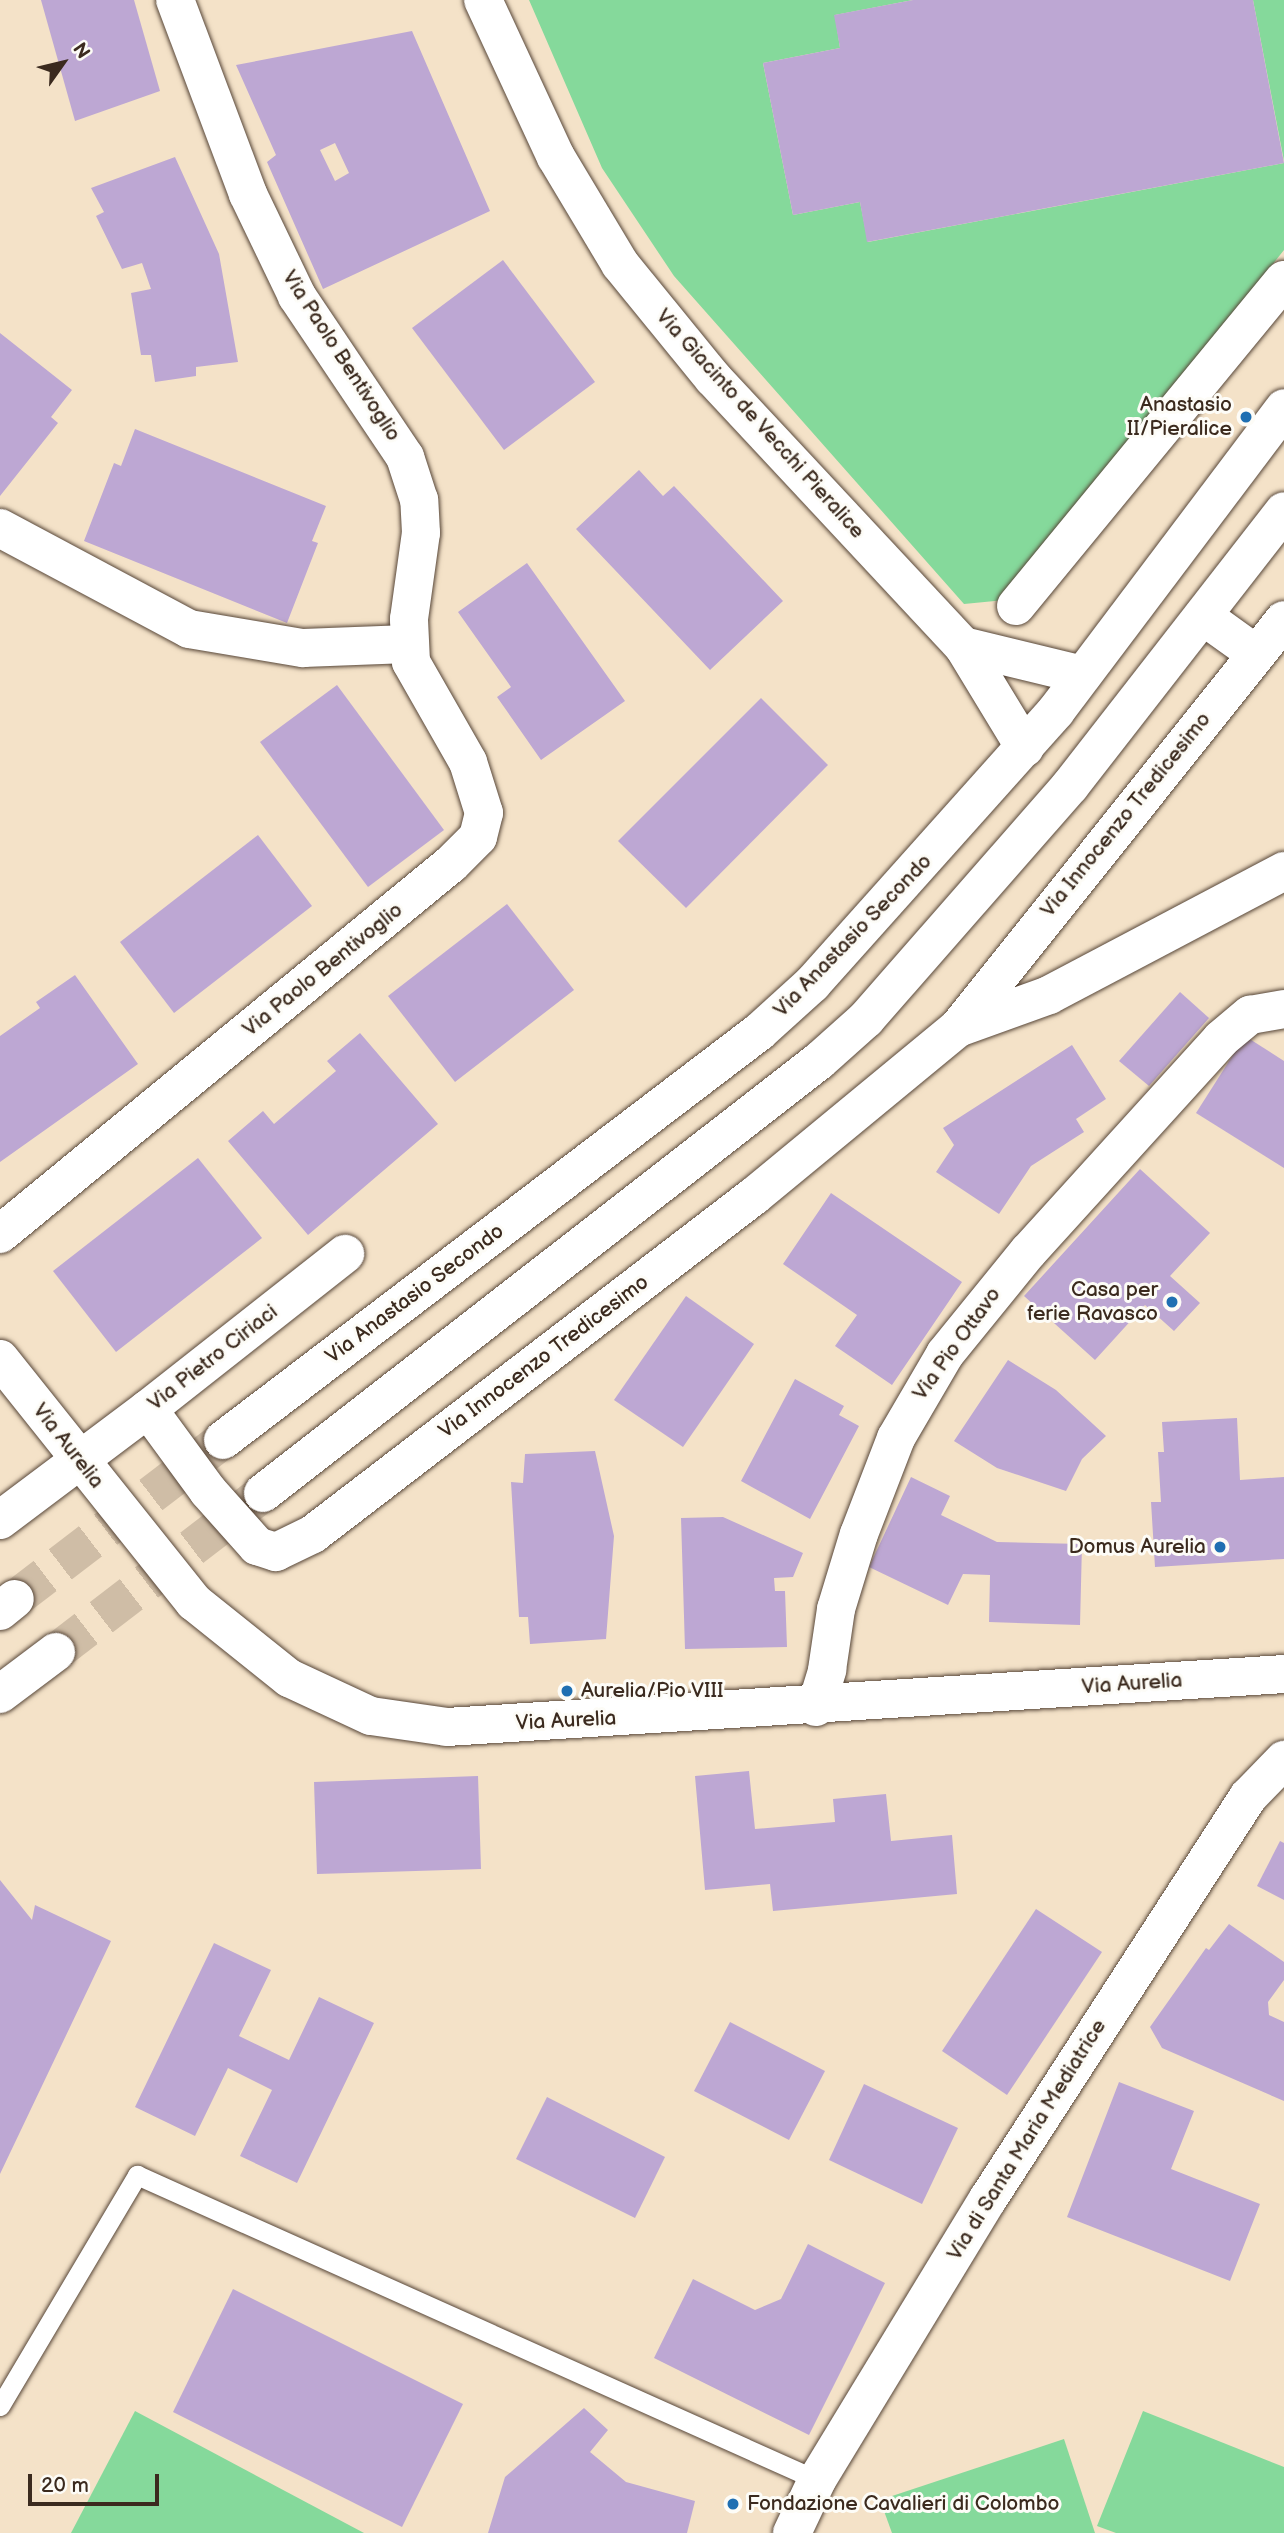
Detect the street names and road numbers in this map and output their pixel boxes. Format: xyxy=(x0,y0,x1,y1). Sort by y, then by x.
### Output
street label: Via Paolo Bentivoglio xyxy=(276,266,406,446)
street label: Via Giacinto de Vecchi Pieralice xyxy=(650,304,870,544)
street label: Via Innocenzo Tredicesimo xyxy=(1035,707,1217,923)
street label: Via Anastasio Secondo xyxy=(769,849,937,1023)
street label: Via Paolo Bentivoglio xyxy=(238,898,408,1042)
street label: Via Anastasio Secondo xyxy=(321,1219,509,1369)
street label: Via Innocenzo Tredicesimo xyxy=(434,1270,654,1444)
street label: Via Pio Ottavo xyxy=(908,1283,1006,1405)
street label: Via Pietro Ciriaci xyxy=(143,1300,283,1416)
street label: Via Aurelia xyxy=(27,1399,109,1493)
street label: Via Aurelia xyxy=(1081,1668,1183,1700)
street label: Via Aurelia xyxy=(515,1706,617,1736)
street label: Via di Santa Maria Mediatrice xyxy=(942,2015,1112,2265)

